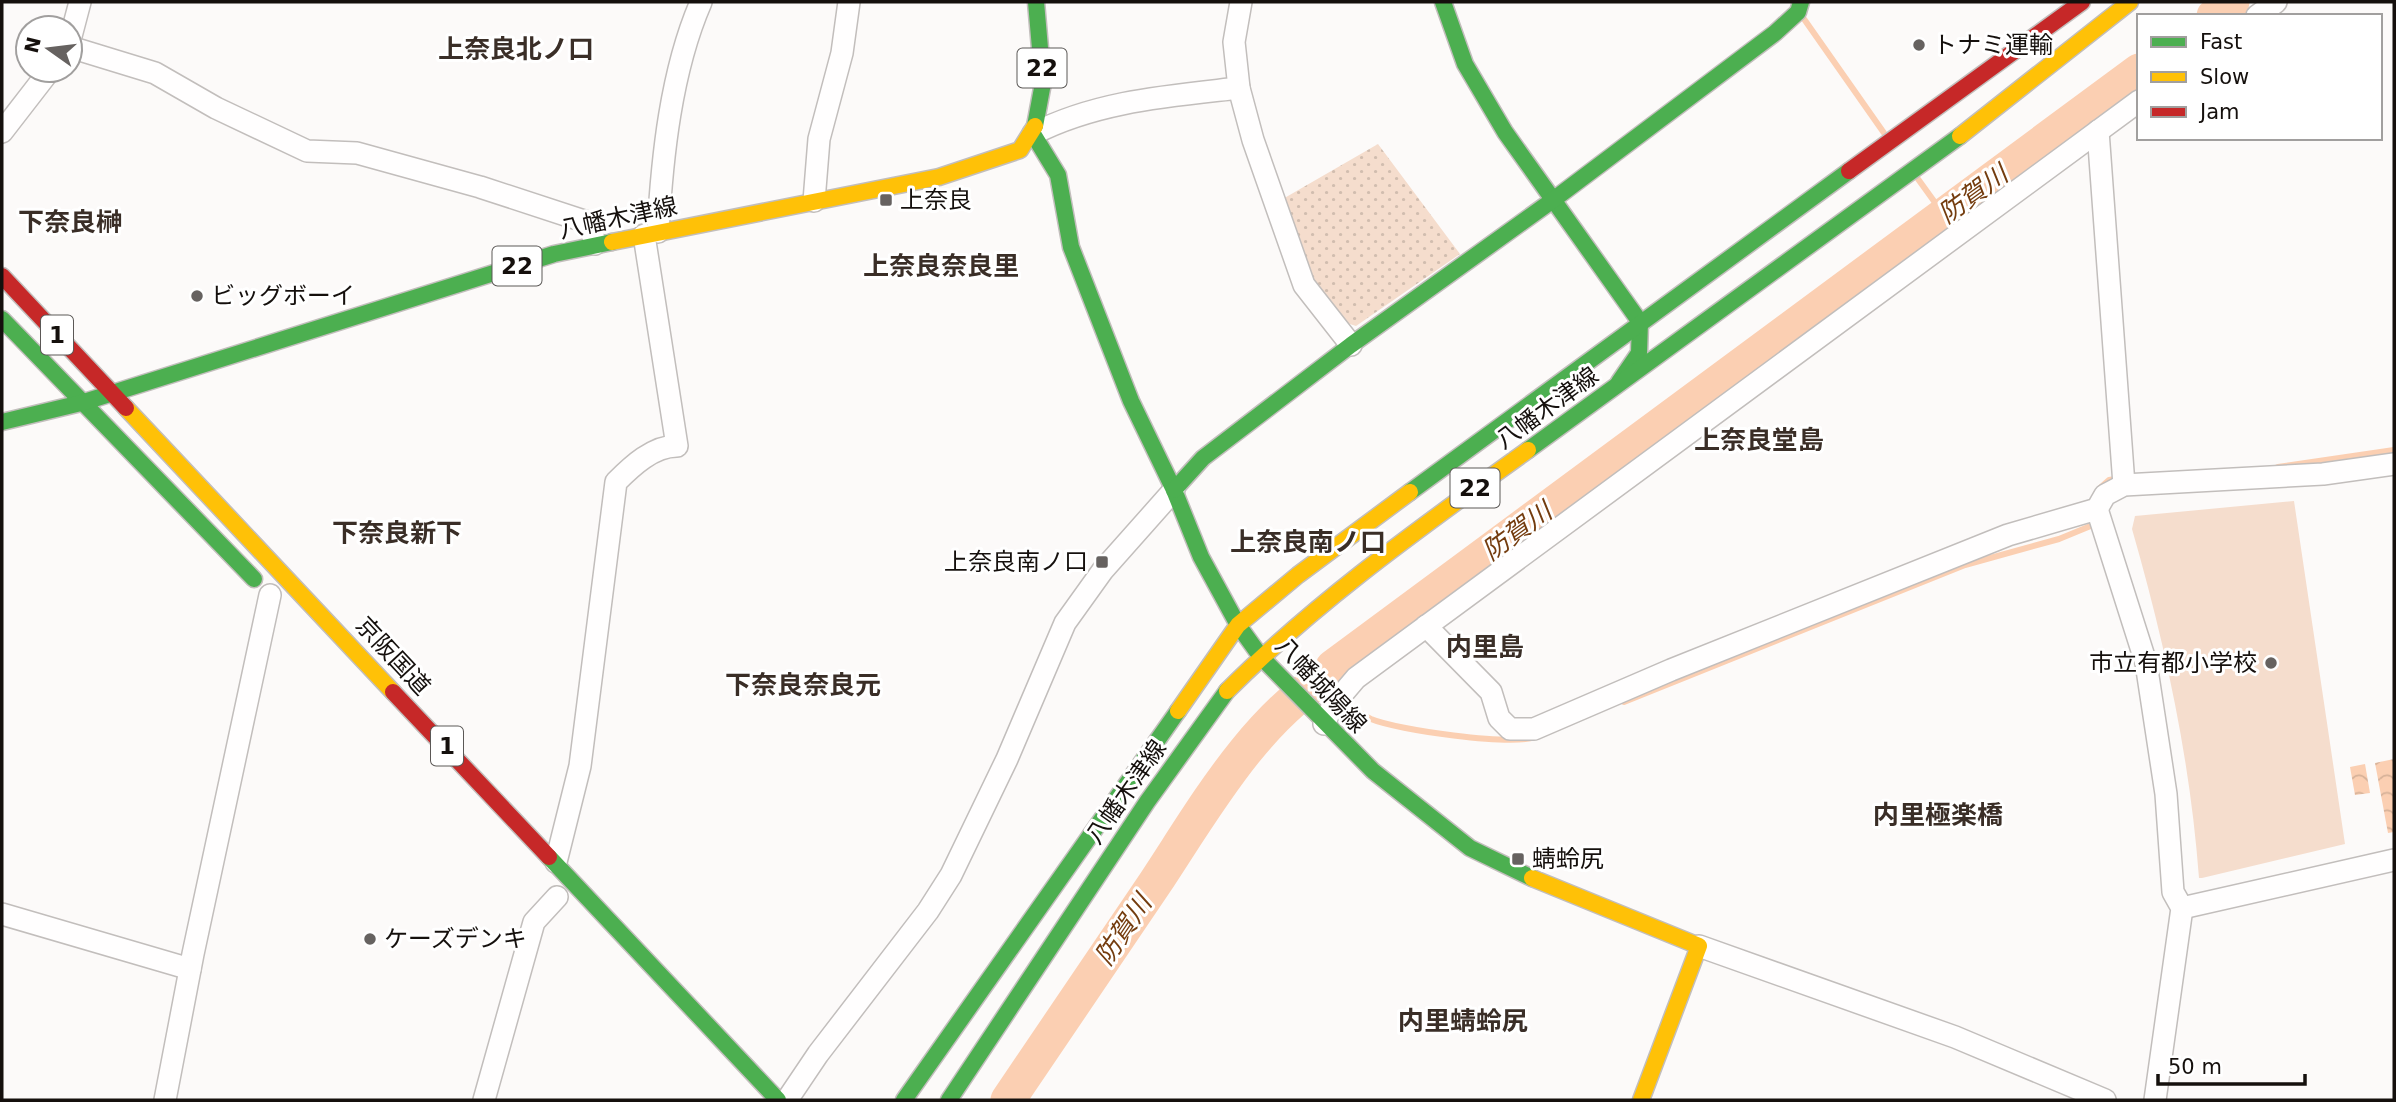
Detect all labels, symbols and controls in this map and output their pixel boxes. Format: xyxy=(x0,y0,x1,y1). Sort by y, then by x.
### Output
north arrow xyxy=(14,14,84,84)
legend xyxy=(2137,14,2382,140)
text: Fast xyxy=(2200,30,2242,54)
place label: トナミ運輸 xyxy=(1933,31,2053,59)
district label: 上奈良北ノ口 xyxy=(438,34,594,64)
text: N xyxy=(20,35,45,55)
marker: トナミ運輸 xyxy=(1911,37,1927,53)
road number: 22 xyxy=(1018,48,1066,88)
text: Slow xyxy=(2200,65,2249,89)
text: Jam xyxy=(2198,100,2240,124)
water label: 防賀川 xyxy=(1933,157,2016,229)
place label: 上奈良 xyxy=(900,186,972,214)
street label: 八幡木津線 xyxy=(556,192,680,244)
marker: 上奈良 xyxy=(878,192,894,208)
district label: 下奈良榊 xyxy=(18,207,122,237)
road number: 22 xyxy=(492,246,542,286)
district label: 上奈良奈良里 xyxy=(863,251,1019,281)
place label: ビッグボーイ xyxy=(211,282,355,310)
marker: ビッグボーイ xyxy=(189,288,205,304)
road number: 1 xyxy=(41,316,73,354)
street label: 八幡木津線 xyxy=(1490,361,1604,455)
district label: 上奈良堂島 xyxy=(1694,425,1824,455)
road number: 22 xyxy=(1450,468,1500,508)
water label: 防賀川 xyxy=(1477,494,1560,566)
district label: 下奈良新下 xyxy=(332,518,462,548)
district label: 上奈良南ノ口 xyxy=(1230,527,1386,557)
place label: 上奈良南ノ口 xyxy=(944,548,1088,576)
marker: 上奈良南ノ口 xyxy=(1094,554,1110,570)
street label: 京阪国道 xyxy=(350,611,436,701)
street label: 八幡城陽線 xyxy=(1270,632,1372,738)
district label: 内里島 xyxy=(1446,632,1524,662)
place label: 市立有都小学校 xyxy=(2089,649,2257,677)
marker: 市立有都小学校 xyxy=(2263,655,2279,671)
district label: 下奈良奈良元 xyxy=(725,670,881,700)
road number: 1 xyxy=(431,726,463,766)
street label: 八幡木津線 xyxy=(1080,735,1172,849)
district label: 内里極楽橋 xyxy=(1873,800,2003,830)
place label: 蜻蛉尻 xyxy=(1532,845,1604,873)
marker: 蜻蛉尻 xyxy=(1510,851,1526,867)
water label: 防賀川 xyxy=(1089,887,1159,971)
place label: ケーズデンキ xyxy=(384,925,527,953)
marker: ケーズデンキ xyxy=(362,931,378,947)
district label: 内里蜻蛉尻 xyxy=(1398,1006,1528,1036)
scale bar xyxy=(2158,1042,2305,1086)
text: 50 m xyxy=(2168,1055,2222,1079)

